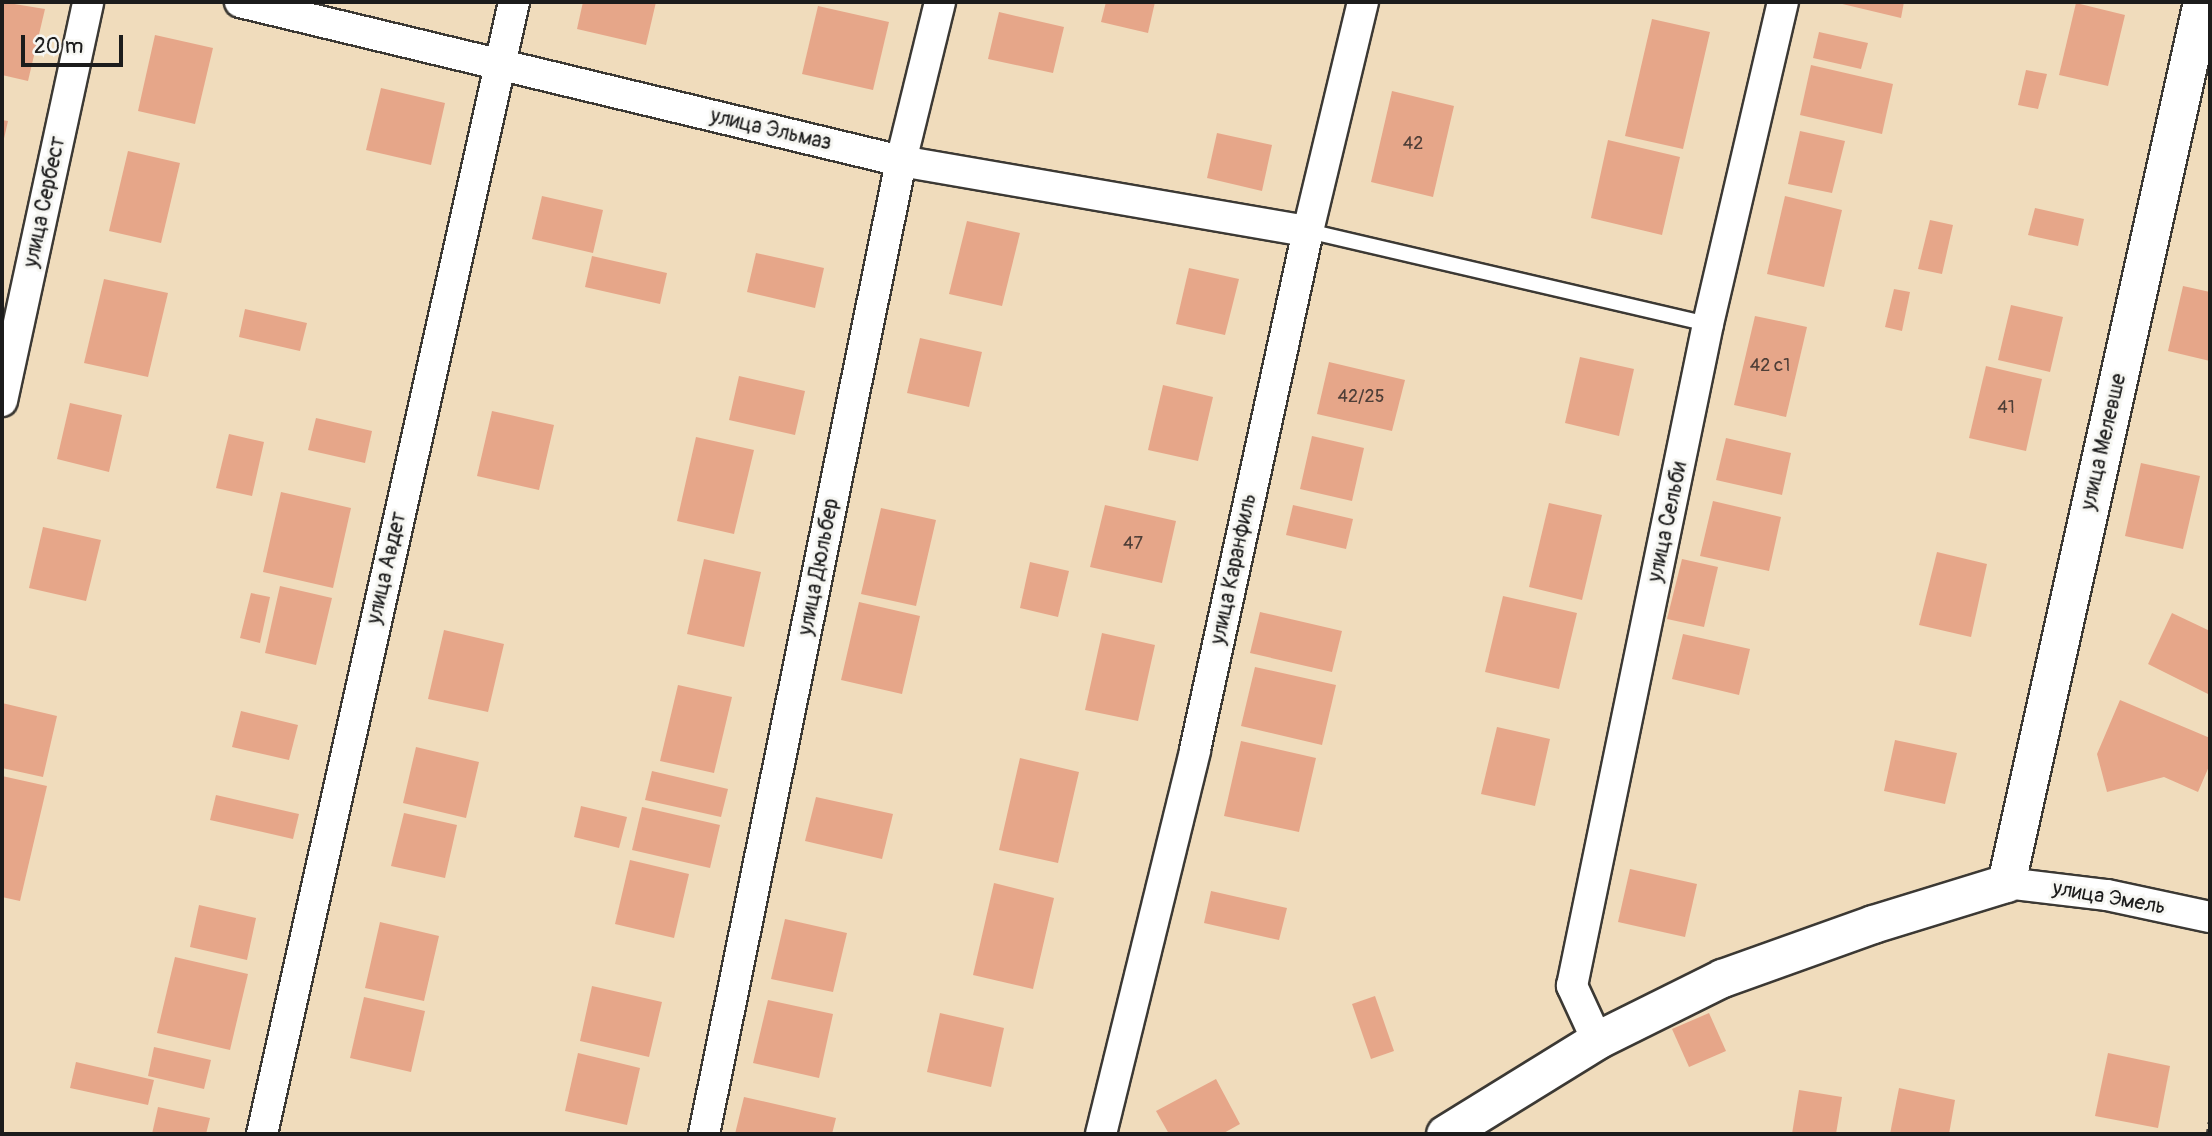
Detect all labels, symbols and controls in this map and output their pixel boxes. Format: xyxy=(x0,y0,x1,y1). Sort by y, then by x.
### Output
scale bar xyxy=(24,21,126,65)
text: 20 m xyxy=(34,33,83,60)
street label: улица Эльмаз xyxy=(708,104,834,156)
house number: 42 xyxy=(1403,133,1423,155)
street label: улица Сербест xyxy=(19,134,71,270)
house number: 42 с1 xyxy=(1750,355,1790,377)
street label: улица Мелевше xyxy=(2076,371,2132,513)
house number: 42/25 xyxy=(1338,386,1384,408)
house number: 41 xyxy=(1997,397,2015,419)
street label: улица Сельби xyxy=(1643,460,1693,584)
street label: улица Каранфиль xyxy=(1206,491,1262,647)
street label: улица Дюльбер xyxy=(793,496,845,638)
street label: улица Авдет xyxy=(362,509,412,627)
house number: 47 xyxy=(1123,533,1143,555)
street label: улица Эмель xyxy=(2051,876,2167,920)

